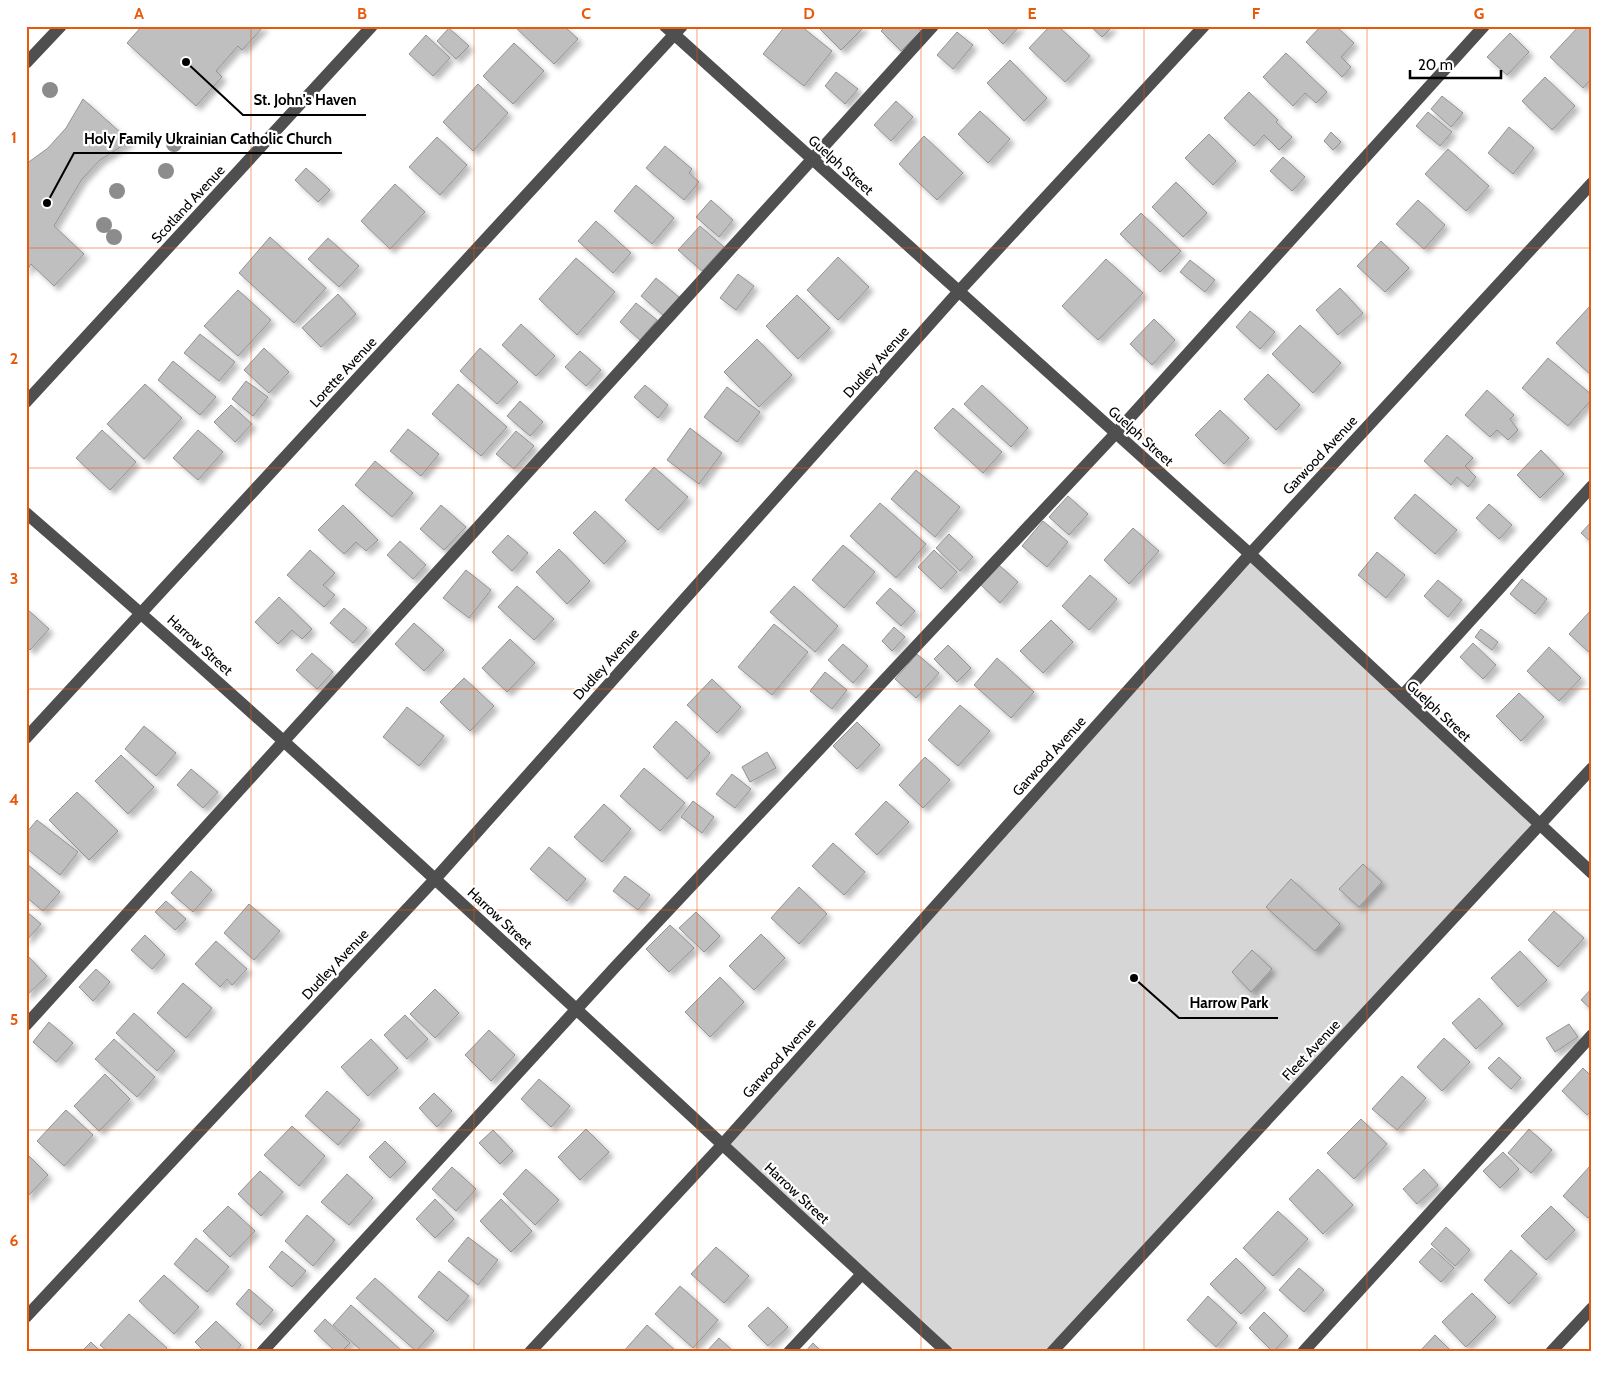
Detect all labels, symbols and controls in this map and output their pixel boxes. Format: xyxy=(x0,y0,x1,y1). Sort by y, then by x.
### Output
text: A xyxy=(134,4,144,23)
text: B xyxy=(357,4,367,23)
text: C xyxy=(581,4,591,23)
text: D xyxy=(803,4,815,23)
text: E xyxy=(1027,4,1037,23)
text: F xyxy=(1252,4,1261,23)
text: G xyxy=(1474,4,1484,23)
scale bar xyxy=(1410,48,1502,80)
text: 20 m xyxy=(1418,56,1453,74)
callout: St. John's Haven xyxy=(243,85,366,115)
text: St. John's Haven xyxy=(254,91,356,109)
callout: Holy Family Ukrainian Catholic Church xyxy=(74,123,342,153)
text: 1 xyxy=(11,128,17,147)
text: Holy Family Ukrainian Catholic Church xyxy=(84,130,332,148)
street label: Guelph Street xyxy=(805,131,878,199)
street label: Scotland Avenue xyxy=(147,161,229,247)
street label: Dudley Avenue xyxy=(839,322,913,402)
street label: Lorette Avenue xyxy=(306,333,380,411)
text: 2 xyxy=(10,349,18,368)
street label: Guelph Street xyxy=(1105,402,1178,470)
street label: Garwood Avenue xyxy=(1279,412,1361,498)
text: 3 xyxy=(10,569,18,588)
street label: Harrow Street xyxy=(163,611,237,679)
street label: Dudley Avenue xyxy=(569,624,643,704)
street label: Guelph Street xyxy=(1403,677,1475,746)
street label: Garwood Avenue xyxy=(1008,712,1090,800)
text: 4 xyxy=(9,790,19,809)
street label: Harrow Street xyxy=(464,883,536,953)
street label: Dudley Avenue xyxy=(298,925,372,1003)
callout: Harrow Park xyxy=(1179,988,1278,1018)
text: Harrow Park xyxy=(1189,994,1269,1012)
text: 5 xyxy=(10,1010,18,1029)
street label: Garwood Avenue xyxy=(738,1014,820,1102)
street label: Fleet Avenue xyxy=(1278,1016,1344,1084)
street label: Harrow Street xyxy=(761,1158,833,1228)
text: 6 xyxy=(10,1231,19,1250)

